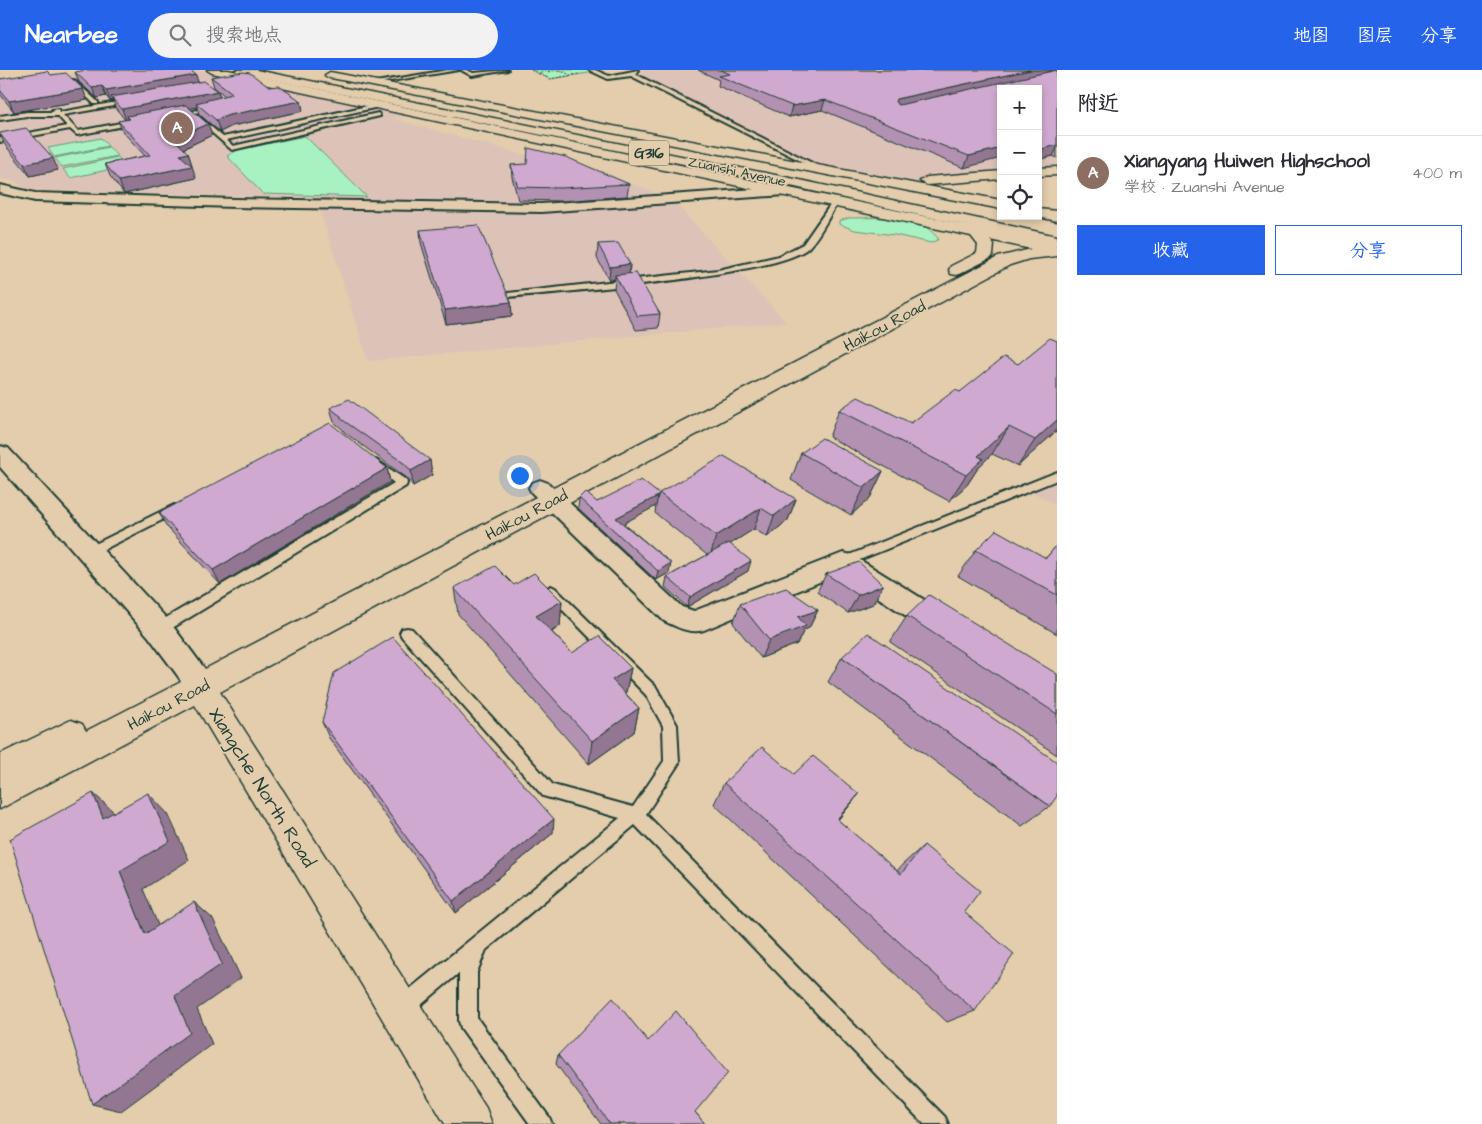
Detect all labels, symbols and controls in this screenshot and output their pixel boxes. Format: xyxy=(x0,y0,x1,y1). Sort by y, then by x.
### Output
search box xyxy=(148,13,498,58)
text: Nearbee xyxy=(25,18,118,52)
icon: search xyxy=(166,21,194,49)
text: 搜索地点 xyxy=(206,22,282,49)
text: 地图 xyxy=(1293,23,1329,48)
text: 图层 xyxy=(1357,23,1393,48)
text: 分享 xyxy=(1421,23,1457,48)
map controls xyxy=(997,85,1042,220)
button: + xyxy=(997,85,1042,130)
text: 附近 xyxy=(1077,89,1119,118)
pin: A xyxy=(161,109,193,147)
button: − xyxy=(997,130,1042,175)
road number: G316 xyxy=(629,140,669,166)
text: Xiangyang Huiwen Highschool xyxy=(1124,148,1370,175)
street label: Zuanshi Avenue xyxy=(686,152,788,192)
text: A xyxy=(1088,162,1098,184)
text: 400 m xyxy=(1412,162,1462,184)
button: locate xyxy=(997,175,1042,220)
text: 学校 · Zuanshi Avenue xyxy=(1124,176,1285,198)
button: 收藏 xyxy=(1077,225,1265,275)
button: 分享 xyxy=(1275,225,1462,275)
street label: Haikou Road xyxy=(839,295,930,357)
your location xyxy=(507,463,533,489)
street label: Haikou Road xyxy=(481,484,572,546)
street label: Haikou Road xyxy=(123,674,214,736)
street label: Xiangche North Road xyxy=(201,703,322,874)

